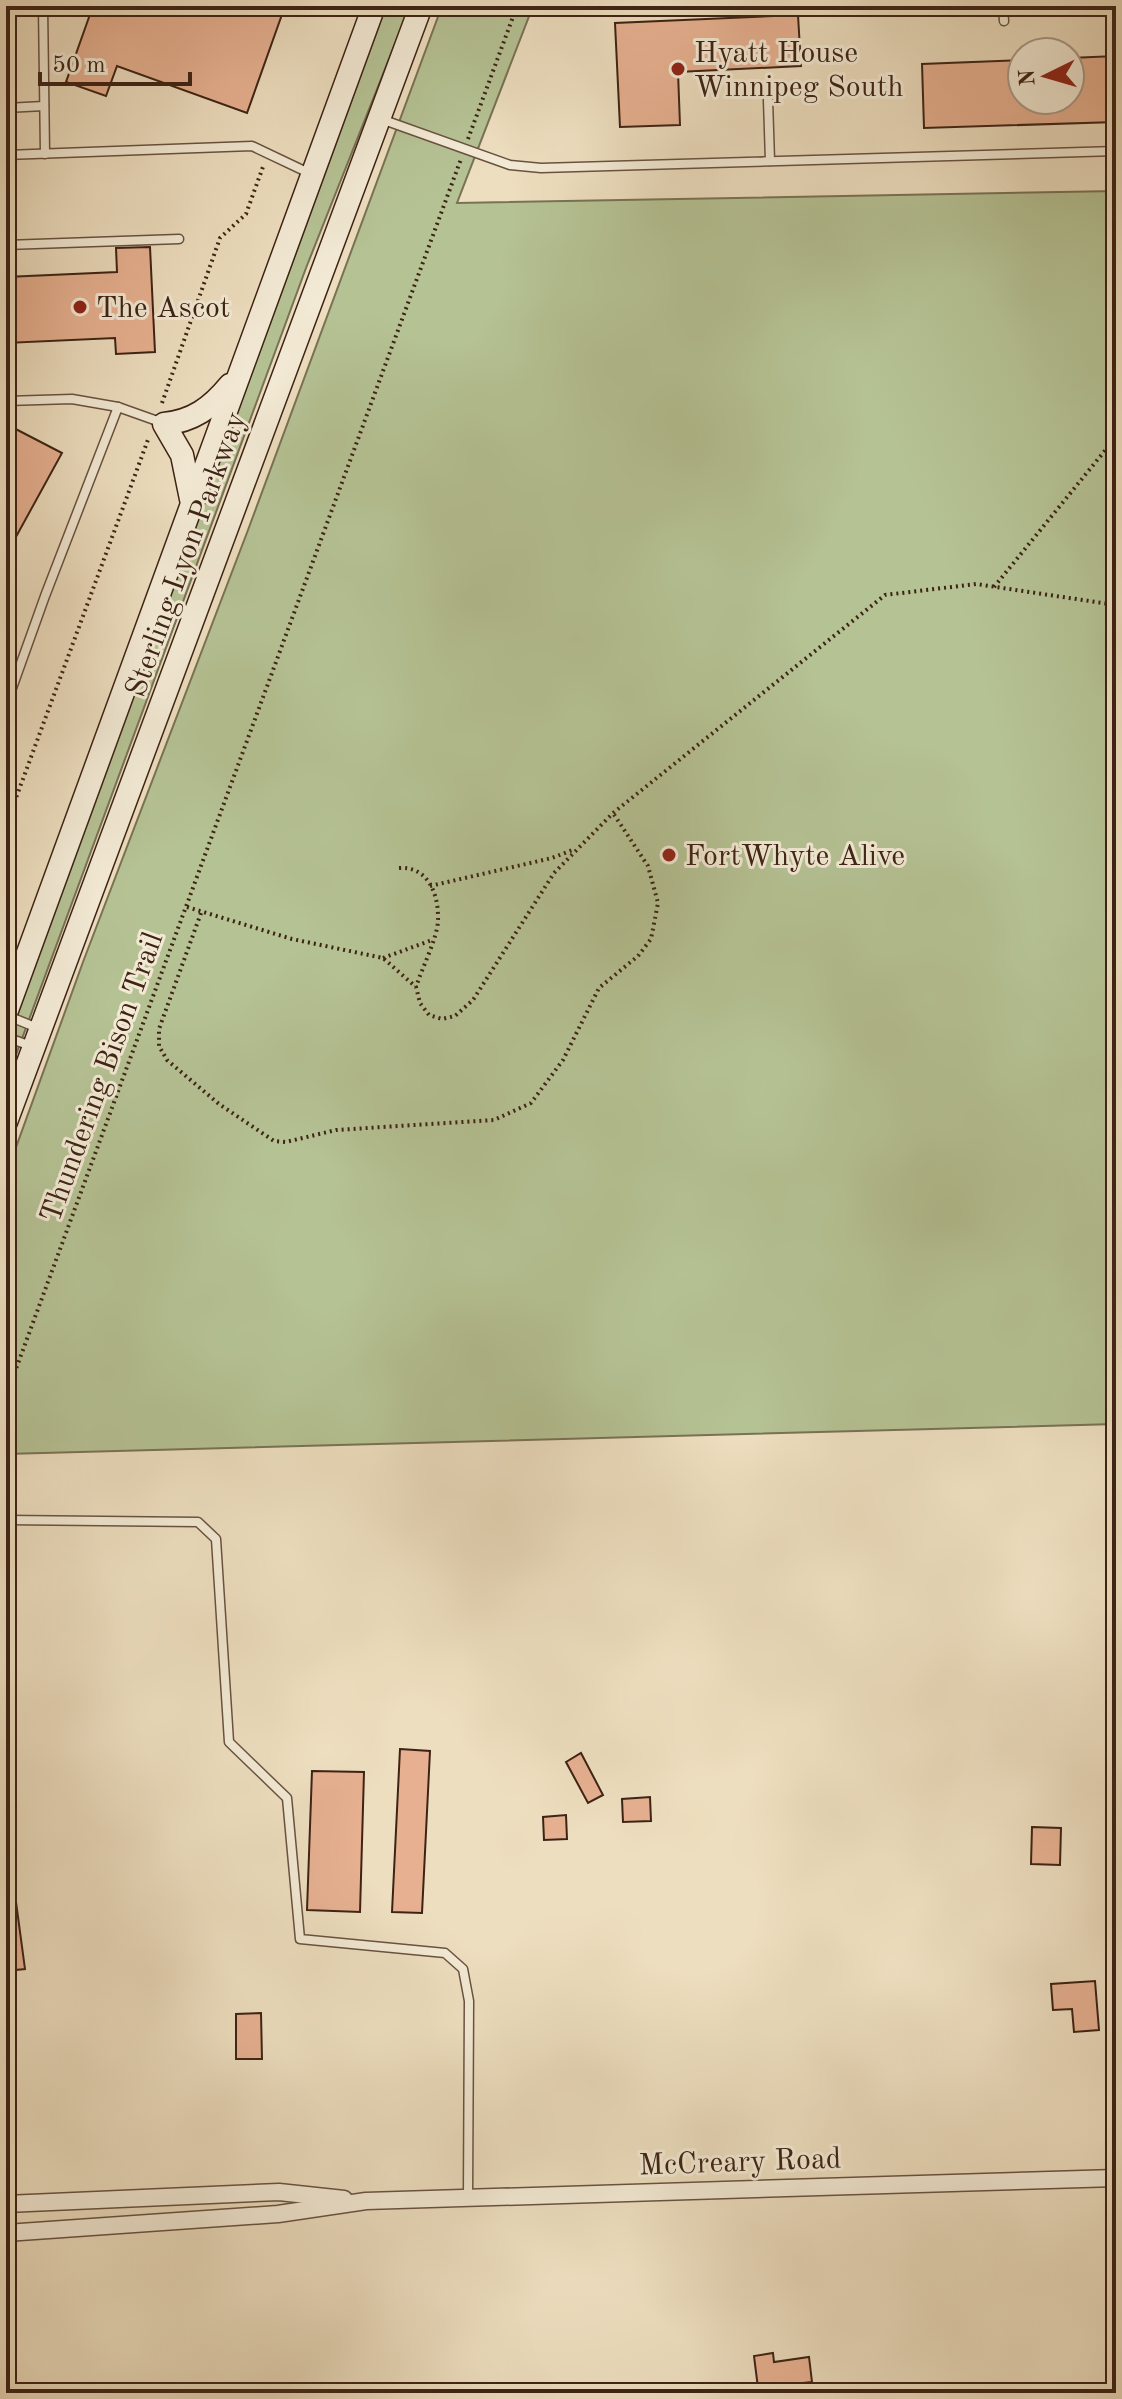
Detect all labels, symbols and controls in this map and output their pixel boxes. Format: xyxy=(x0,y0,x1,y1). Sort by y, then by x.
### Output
scale bar xyxy=(40,36,190,86)
north arrow xyxy=(1006,36,1086,116)
place label: Hyatt House Winnipeg South xyxy=(694,39,904,103)
text: 50 m xyxy=(52,54,106,78)
marker: Hyatt House Winnipeg South xyxy=(669,60,687,78)
text: N xyxy=(1016,68,1040,87)
place label: The Ascot xyxy=(96,294,230,324)
marker: The Ascot xyxy=(71,298,89,316)
street label: Sterling Lyon Parkway xyxy=(121,408,252,701)
place label: FortWhyte Alive xyxy=(685,842,905,872)
marker: FortWhyte Alive xyxy=(660,846,678,864)
street label: Thundering Bison Trail xyxy=(36,928,169,1227)
street label: McCreary Road xyxy=(638,2144,842,2182)

